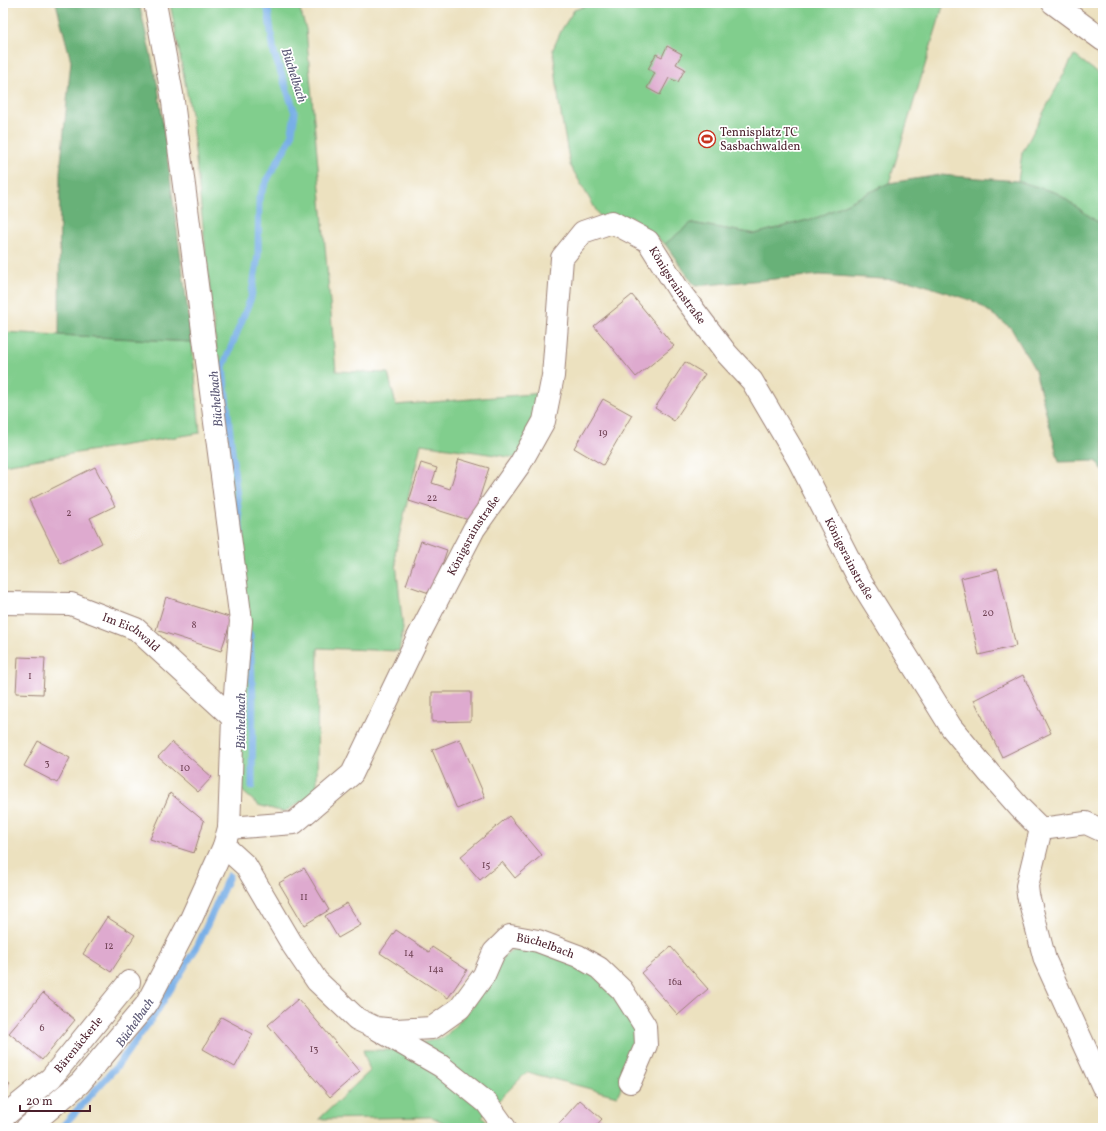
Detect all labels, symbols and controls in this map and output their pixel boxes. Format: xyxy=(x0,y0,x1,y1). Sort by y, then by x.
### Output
water label: Büchelbach xyxy=(276,46,311,106)
place label: Tennisplatz TC Sasbachwalden xyxy=(720,125,801,155)
sports icon: Tennisplatz TC Sasbachwalden xyxy=(697,129,717,149)
street label: Königsrainstraße xyxy=(644,244,709,328)
water label: Büchelbach xyxy=(206,369,228,428)
house number: 19 xyxy=(598,426,608,440)
house number: 22 xyxy=(427,491,437,505)
street label: Königsrainstraße xyxy=(444,492,504,579)
house number: 2 xyxy=(66,506,72,520)
street label: Königsrainstraße xyxy=(820,515,877,603)
house number: 20 xyxy=(982,606,994,620)
street label: Im Eichwald xyxy=(100,610,163,656)
house number: 8 xyxy=(191,618,197,632)
house number: 1 xyxy=(28,669,32,683)
water label: Büchelbach xyxy=(233,692,251,749)
house number: 3 xyxy=(44,756,50,770)
house number: 10 xyxy=(180,761,190,775)
house number: 15 xyxy=(482,858,491,872)
house number: 11 xyxy=(300,890,308,904)
street label: Büchelbach xyxy=(515,930,577,963)
house number: 12 xyxy=(104,939,114,953)
house number: 14 xyxy=(404,946,414,960)
house number: 14a xyxy=(429,962,443,976)
house number: 16a xyxy=(668,975,682,989)
water label: Büchelbach xyxy=(112,994,160,1051)
street label: Bärenäckerle xyxy=(51,1013,107,1077)
house number: 6 xyxy=(39,1021,45,1035)
house number: 13 xyxy=(309,1042,319,1056)
scale bar xyxy=(20,1087,90,1113)
text: 20 m xyxy=(26,1094,53,1110)

